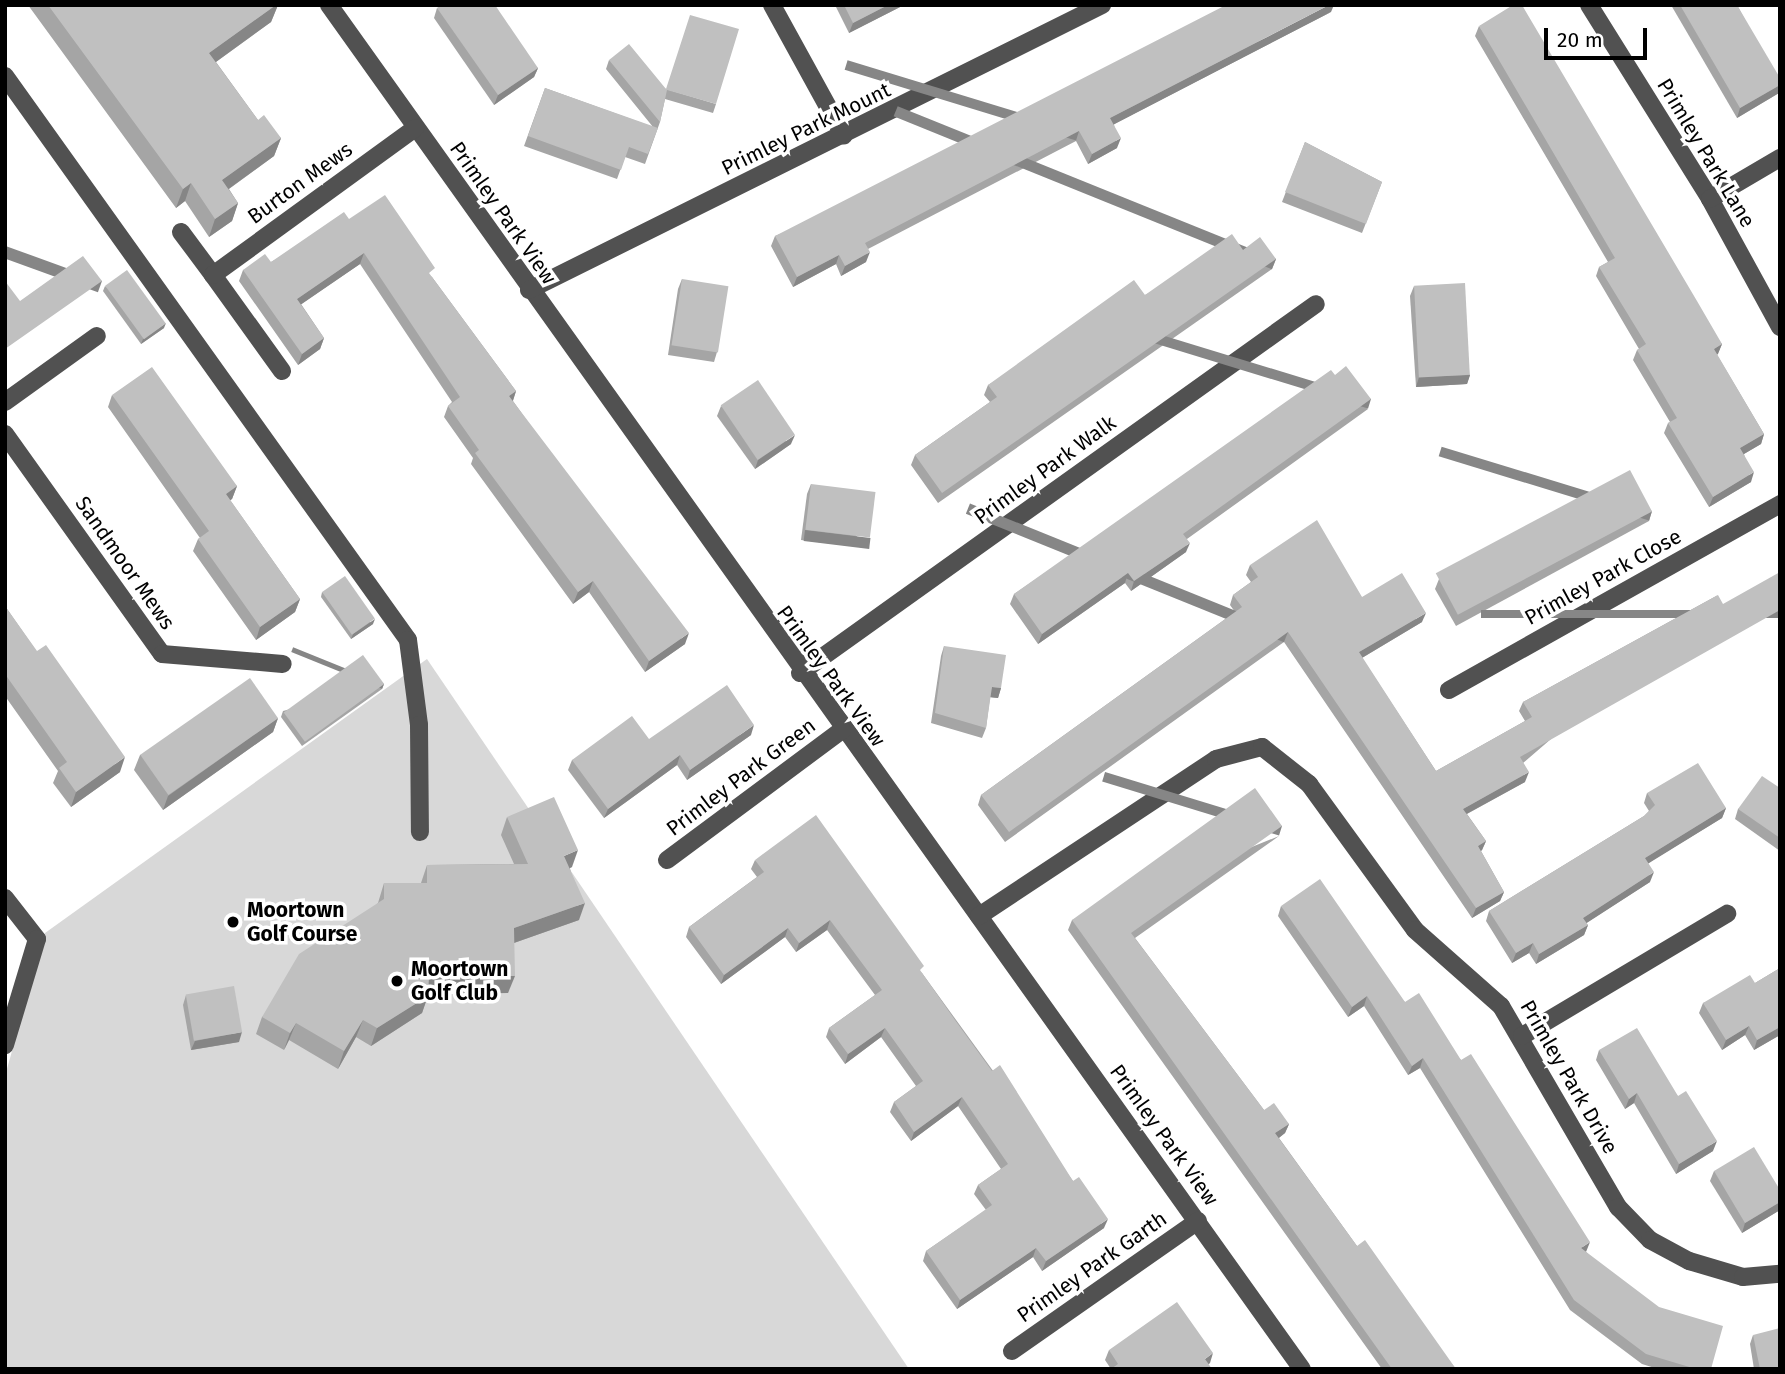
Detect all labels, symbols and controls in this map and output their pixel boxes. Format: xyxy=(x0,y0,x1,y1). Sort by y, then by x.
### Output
scale bar xyxy=(1547,14,1650,58)
text: 20 m xyxy=(1557,27,1603,53)
street label: Primley Park Lane xyxy=(1652,74,1760,232)
street label: Primley Park Mount xyxy=(717,77,895,181)
street label: Burton Mews xyxy=(243,137,357,229)
street label: Primley Park View xyxy=(444,137,562,289)
street label: Primley Park Walk xyxy=(969,410,1121,530)
street label: Sandmoor Mews xyxy=(70,492,180,634)
street label: Primley Park Close xyxy=(1520,524,1686,630)
street label: Primley Park View xyxy=(771,601,891,751)
street label: Primley Park Green xyxy=(662,713,820,841)
place label: Moortown Golf Course xyxy=(247,897,357,947)
marker: Moortown Golf Course xyxy=(225,914,241,930)
place label: Moortown Golf Club xyxy=(411,956,508,1006)
marker: Moortown Golf Club xyxy=(389,973,405,989)
street label: Primley Park Drive xyxy=(1515,996,1623,1158)
street label: Primley Park View xyxy=(1104,1060,1224,1210)
street label: Primley Park Garth xyxy=(1012,1206,1172,1328)

